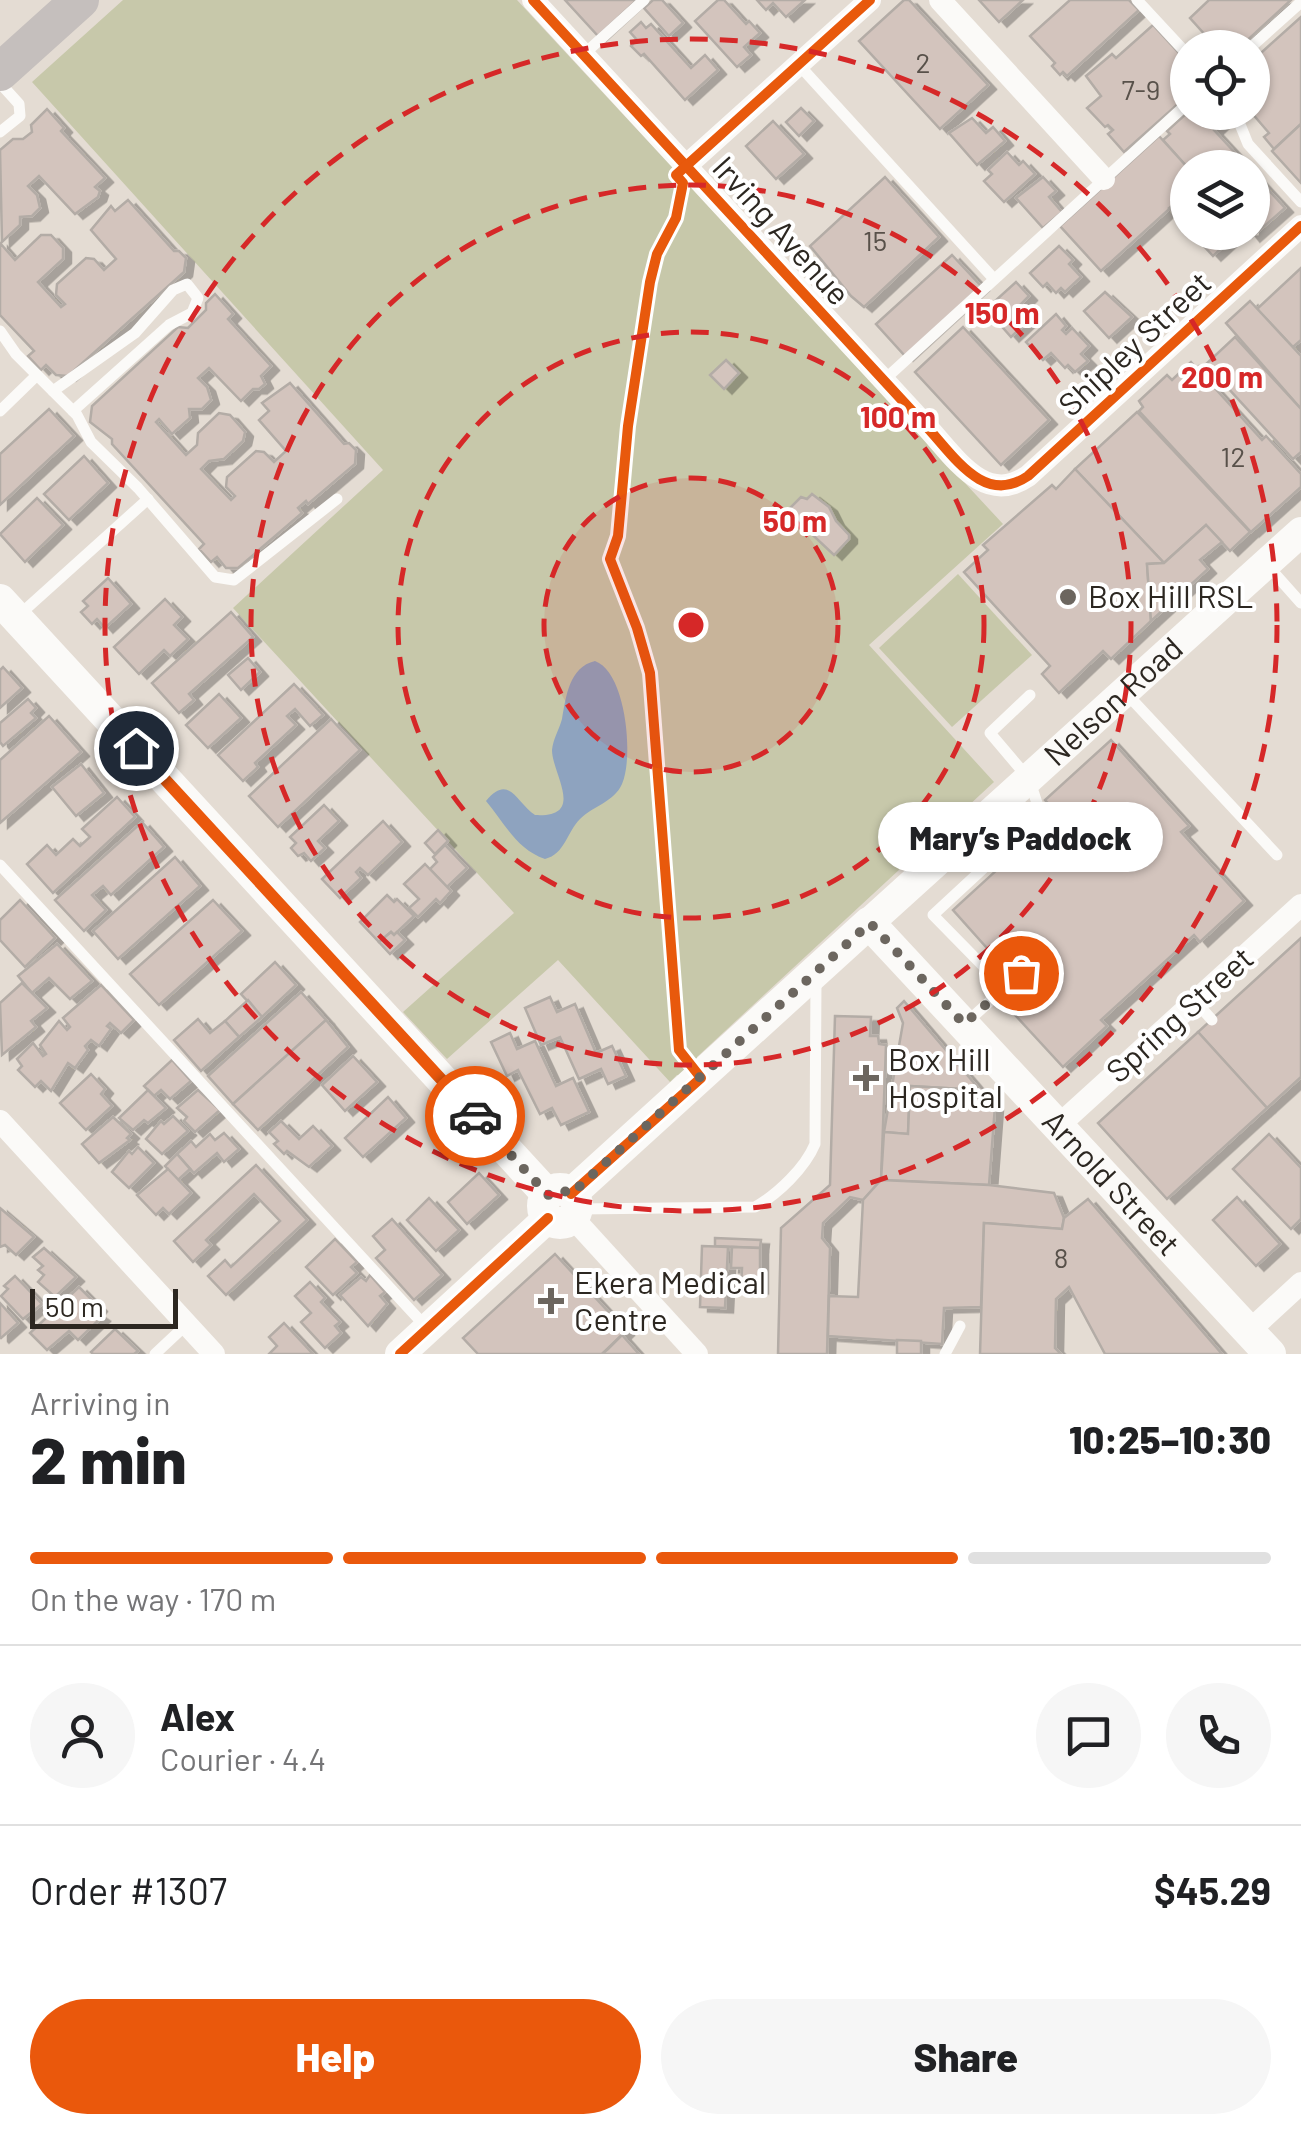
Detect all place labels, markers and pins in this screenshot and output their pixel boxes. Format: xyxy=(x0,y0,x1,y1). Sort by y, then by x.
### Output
place label: Box Hill RSL xyxy=(1088,576,1253,614)
marker: Box Hill RSL xyxy=(1057,586,1079,608)
centre of rings xyxy=(673,607,709,643)
pin xyxy=(94,706,179,791)
callout: Mary’s Paddock xyxy=(878,803,1164,873)
pin xyxy=(979,931,1064,1016)
place label: Box Hill Hospital xyxy=(888,1039,1003,1114)
marker: Box Hill Hospital xyxy=(853,1065,879,1091)
place label: Ekera Medical Centre xyxy=(574,1262,766,1337)
marker: Ekera Medical Centre xyxy=(538,1288,564,1314)

